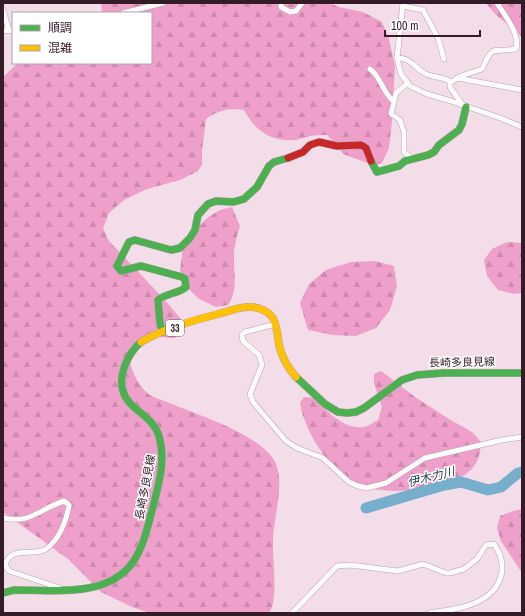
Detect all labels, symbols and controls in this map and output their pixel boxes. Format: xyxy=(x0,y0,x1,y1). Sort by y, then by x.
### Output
legend xyxy=(12,12,152,64)
scale bar xyxy=(385,12,480,38)
text: 100 m xyxy=(391,18,418,34)
text: 順調 xyxy=(48,20,72,36)
text: 混雑 xyxy=(48,40,72,56)
road number: 33 xyxy=(166,320,184,336)
street label: 長崎多良見線 xyxy=(429,354,495,370)
street label: 長崎多良見線 xyxy=(132,453,158,521)
water label: 伊木力川 xyxy=(406,463,458,491)

